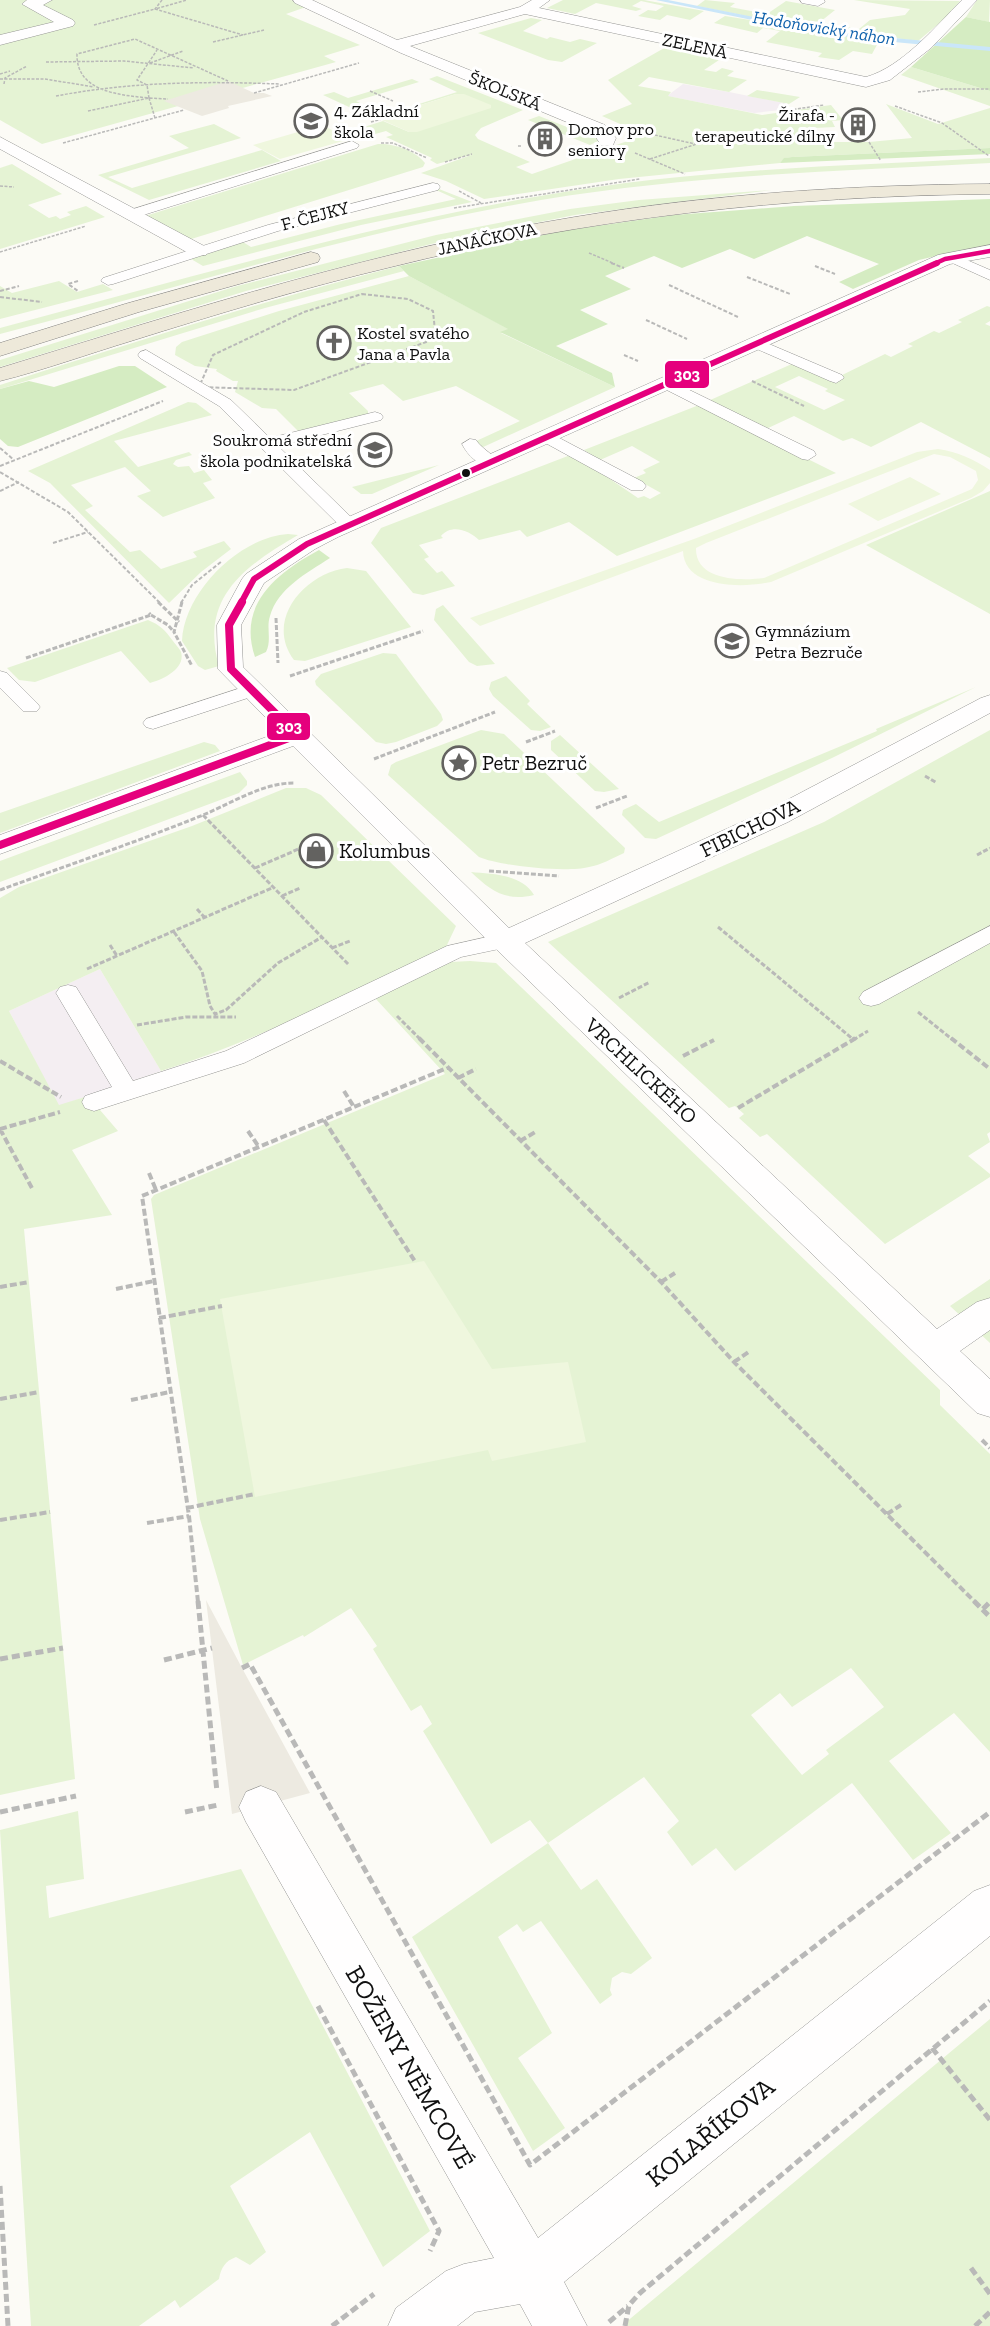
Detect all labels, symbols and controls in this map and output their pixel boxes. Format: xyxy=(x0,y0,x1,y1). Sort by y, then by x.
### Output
water label: Hodoňovický náhon xyxy=(751,6,897,50)
street label: ZELENÁ xyxy=(660,28,730,64)
street label: ŠKOLSKÁ xyxy=(466,67,545,116)
place label: 4. Základní škola xyxy=(334,100,419,143)
school or university icon: 4. Základní škola xyxy=(293,103,329,139)
place label: Žirafa - terapeutické dílny xyxy=(695,104,836,147)
building icon: Žirafa - terapeutické dílny xyxy=(840,107,876,143)
place label: Domov pro seniory xyxy=(568,118,654,161)
building icon: Domov pro seniory xyxy=(527,121,563,157)
street label: F. ČEJKY xyxy=(278,196,352,236)
street label: JANÁČKOVA xyxy=(435,218,539,260)
place label: Kostel svatého Jana a Pavla xyxy=(357,322,470,365)
church icon: Kostel svatého Jana a Pavla xyxy=(316,325,352,361)
line badge: 303 xyxy=(664,360,710,389)
text: 303 xyxy=(674,365,701,384)
place label: Soukromá střední škola podnikatelská xyxy=(200,429,352,472)
school or university icon: Soukromá střední škola podnikatelská xyxy=(357,432,393,468)
unlabelled marker xyxy=(460,467,472,479)
place label: Gymnázium Petra Bezruče xyxy=(755,620,863,663)
school or university icon: Gymnázium Petra Bezruče xyxy=(714,623,750,659)
line badge: 303 xyxy=(266,712,311,741)
text: 303 xyxy=(276,717,303,736)
place icon: Petr Bezruč xyxy=(441,745,477,781)
place label: Petr Bezruč xyxy=(482,750,587,775)
street label: FIBICHOVA xyxy=(696,793,804,862)
shop icon: Kolumbus xyxy=(298,833,334,869)
place label: Kolumbus xyxy=(339,838,431,863)
street label: VRCHLICKÉHO xyxy=(579,1012,703,1129)
street label: BOŽENY NĚMCOVÉ xyxy=(339,1960,481,2174)
street label: KOLAŘÍKOVA xyxy=(639,2070,782,2193)

